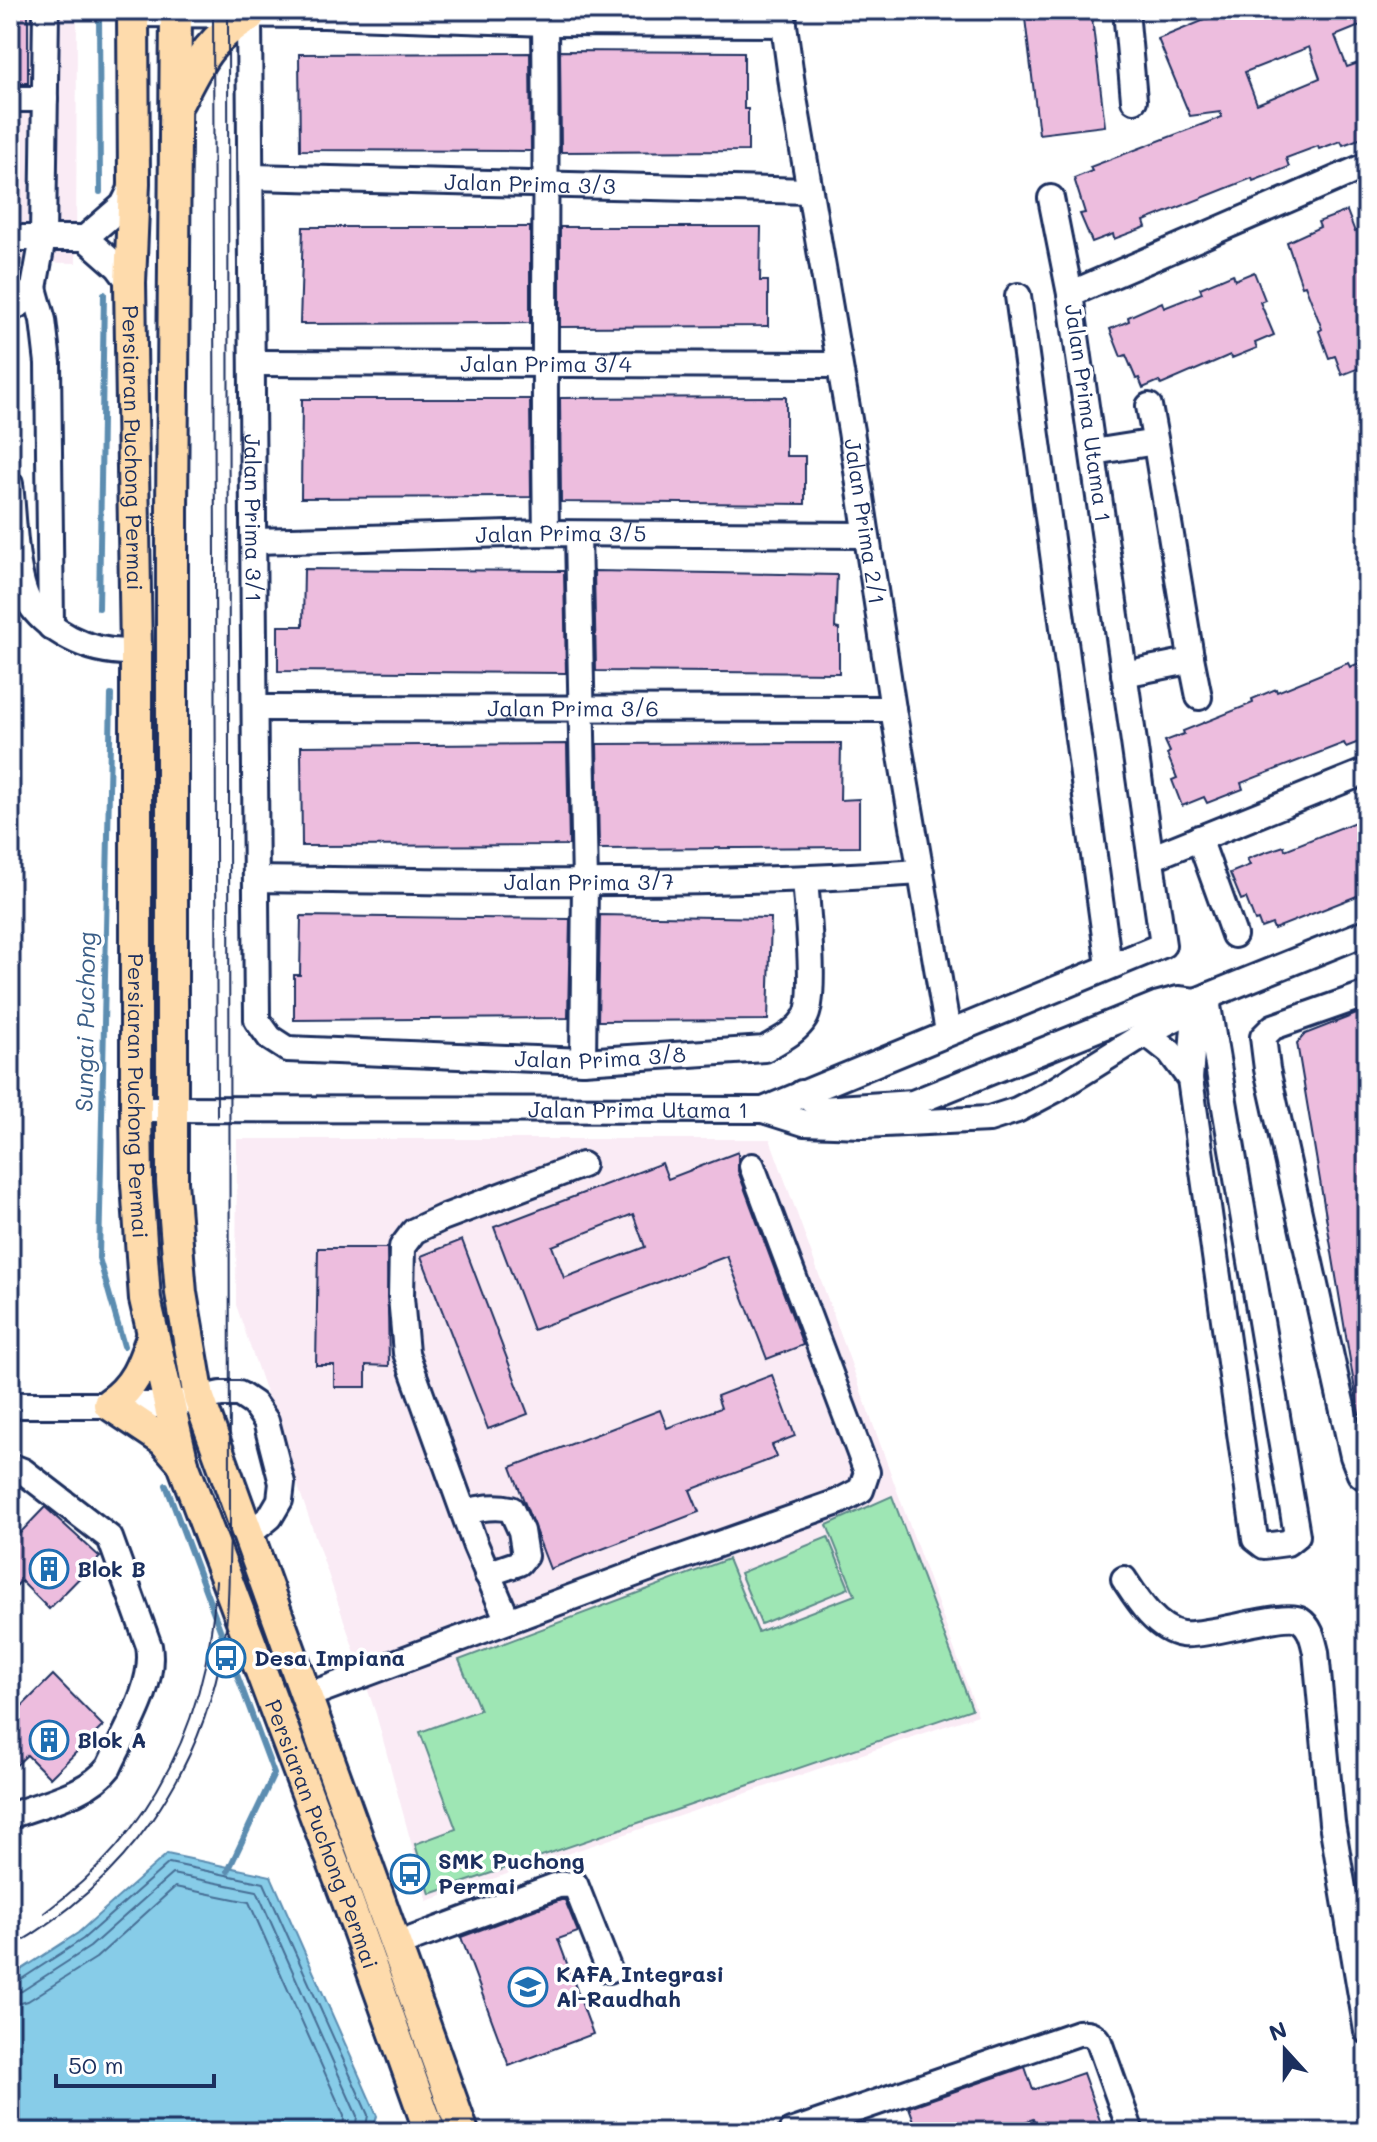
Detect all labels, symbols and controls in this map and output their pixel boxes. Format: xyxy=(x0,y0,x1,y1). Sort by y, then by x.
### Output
street label: Jalan Prima 3/3 xyxy=(444,167,616,200)
street label: Jalan Prima Utama 1 xyxy=(1059,302,1118,524)
street label: Persiaran Puchong Permai xyxy=(116,305,150,591)
street label: Jalan Prima 3/4 xyxy=(460,349,632,378)
street label: Jalan Prima 3/1 xyxy=(238,434,269,602)
street label: Jalan Prima 2/1 xyxy=(838,436,892,606)
street label: Jalan Prima 3/5 xyxy=(475,518,647,549)
street label: Jalan Prima 3/6 xyxy=(487,693,659,723)
street label: Jalan Prima 3/7 xyxy=(504,867,674,896)
water label: Sungai Puchong xyxy=(67,931,102,1113)
street label: Persiaran Puchong Permai xyxy=(122,953,156,1239)
street label: Jalan Prima 3/8 xyxy=(514,1039,687,1075)
street label: Jalan Prima Utama 1 xyxy=(528,1095,748,1124)
building icon: Blok B xyxy=(28,1548,70,1590)
place label: Blok B xyxy=(77,1554,146,1583)
bus stop icon: Desa Impiana xyxy=(205,1637,247,1679)
place label: Desa Impiana xyxy=(254,1643,405,1672)
street label: Persiaran Puchong Permai xyxy=(259,1695,386,1973)
building icon: Blok A xyxy=(28,1719,70,1761)
place label: Blok A xyxy=(77,1725,146,1754)
place label: SMK Puchong Permai xyxy=(438,1846,585,1900)
bus stop icon: SMK Puchong Permai xyxy=(389,1853,431,1895)
place label: KAFA Integrasi Al-Raudhah xyxy=(556,1959,724,2013)
school or university icon: KAFA Integrasi Al-Raudhah xyxy=(507,1966,549,2008)
north arrow xyxy=(1245,2010,1325,2090)
text: N xyxy=(1265,2014,1291,2047)
scale bar xyxy=(56,2038,214,2088)
text: 50 m xyxy=(68,2049,124,2080)

